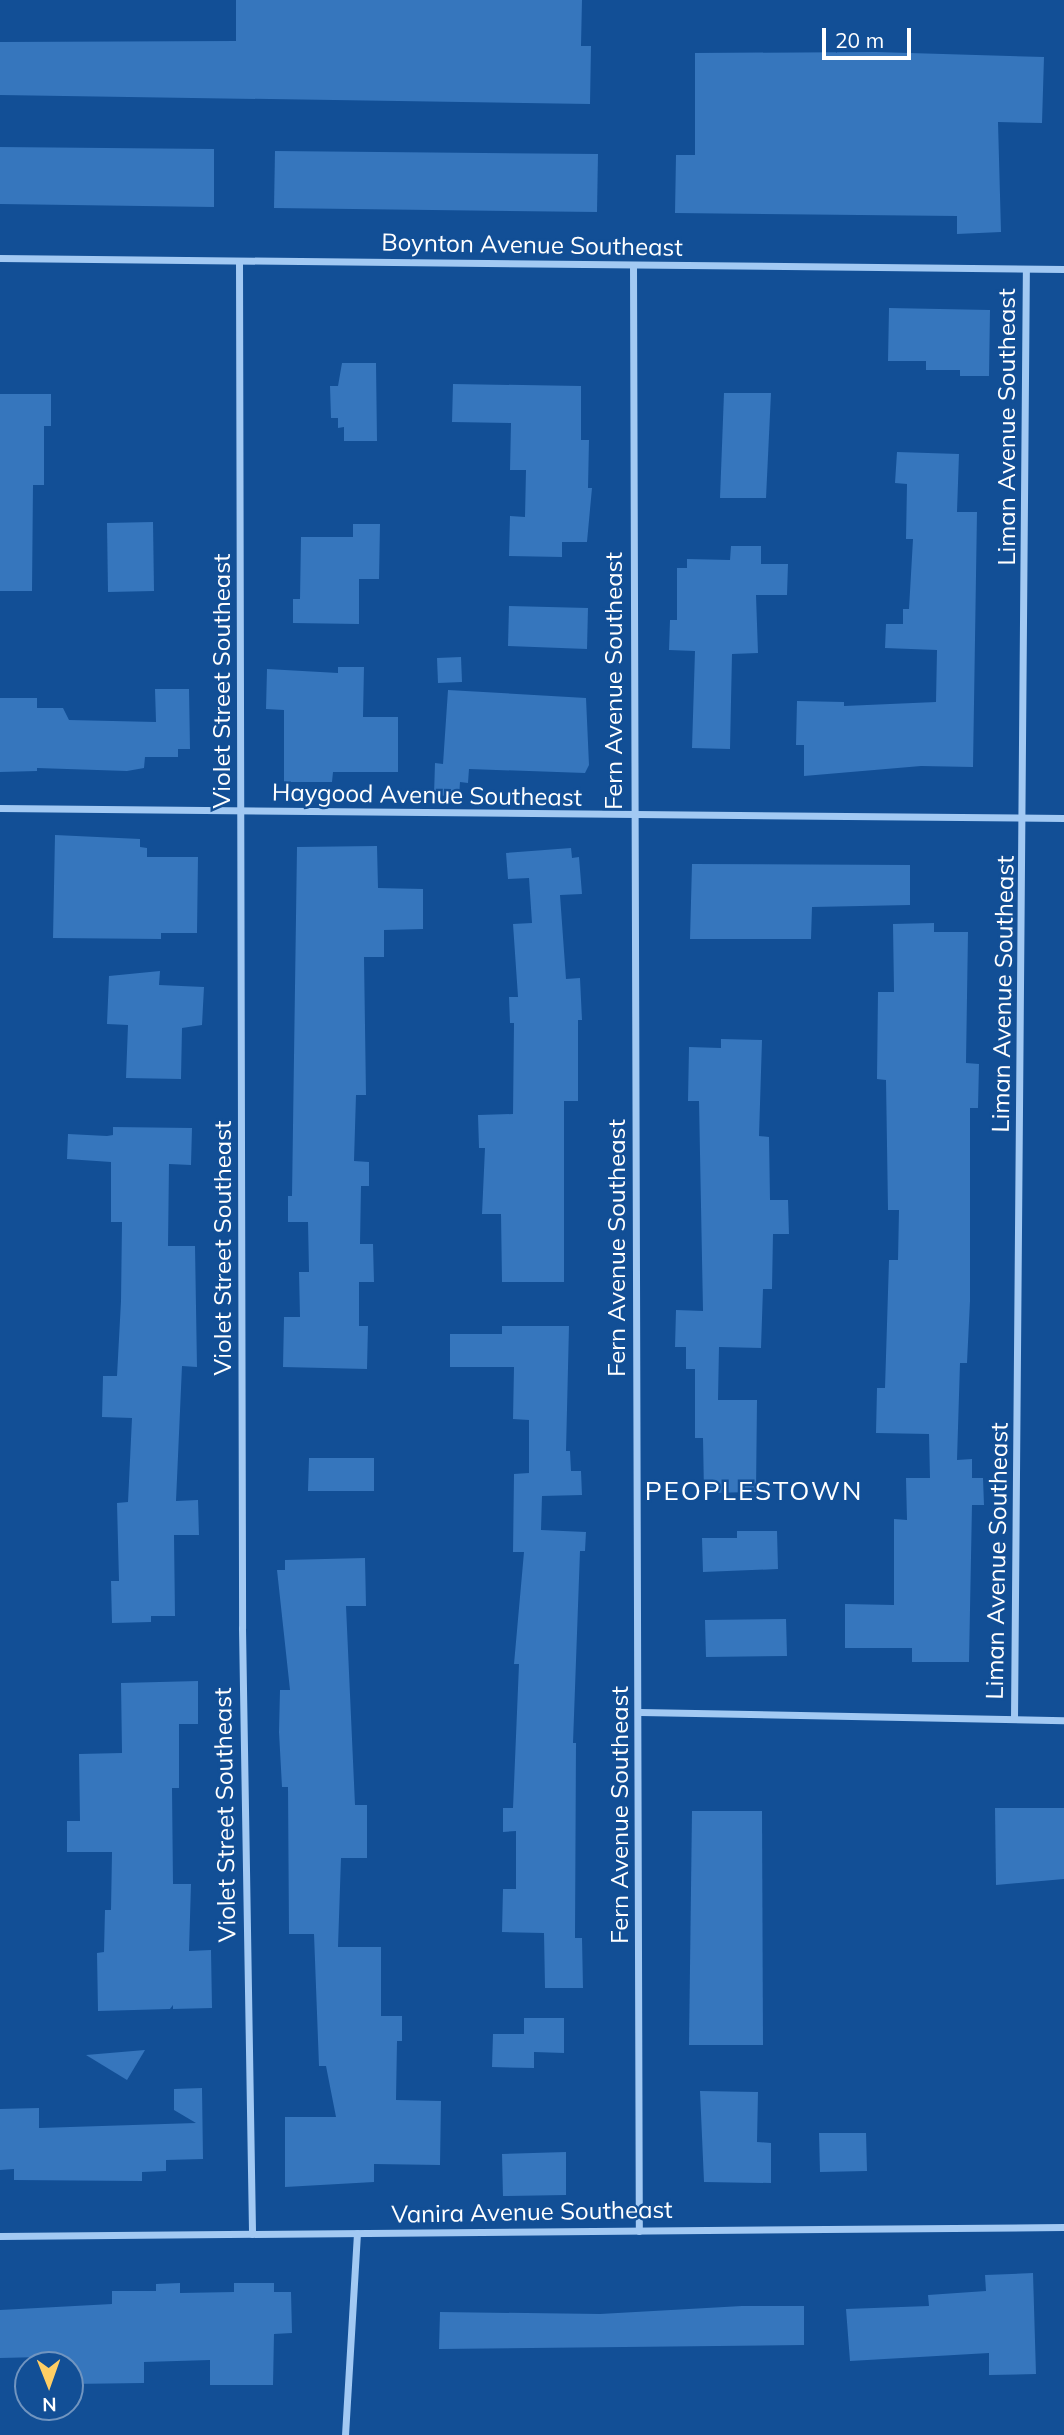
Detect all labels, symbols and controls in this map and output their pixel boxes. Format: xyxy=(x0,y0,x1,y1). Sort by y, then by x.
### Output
scale bar xyxy=(826,14,915,58)
text: 20 m xyxy=(835,27,884,53)
street label: Boynton Avenue Southeast xyxy=(381,228,683,262)
street label: Liman Avenue Southeast xyxy=(993,288,1021,566)
street label: Fern Avenue Southeast xyxy=(600,552,628,810)
street label: Violet Street Southeast xyxy=(208,554,236,808)
street label: Haygood Avenue Southeast xyxy=(272,778,582,812)
street label: Liman Avenue Southeast xyxy=(986,855,1020,1133)
street label: Fern Avenue Southeast xyxy=(603,1119,631,1377)
street label: Violet Street Southeast xyxy=(209,1121,237,1375)
street label: Liman Avenue Southeast xyxy=(980,1422,1014,1700)
district label: PEOPLESTOWN xyxy=(646,1475,862,1507)
street label: Fern Avenue Southeast xyxy=(606,1686,634,1944)
street label: Violet Street Southeast xyxy=(208,1687,242,1943)
street label: Vanira Avenue Southeast xyxy=(391,2195,673,2229)
north arrow xyxy=(14,2351,84,2421)
text: N xyxy=(42,2393,57,2417)

